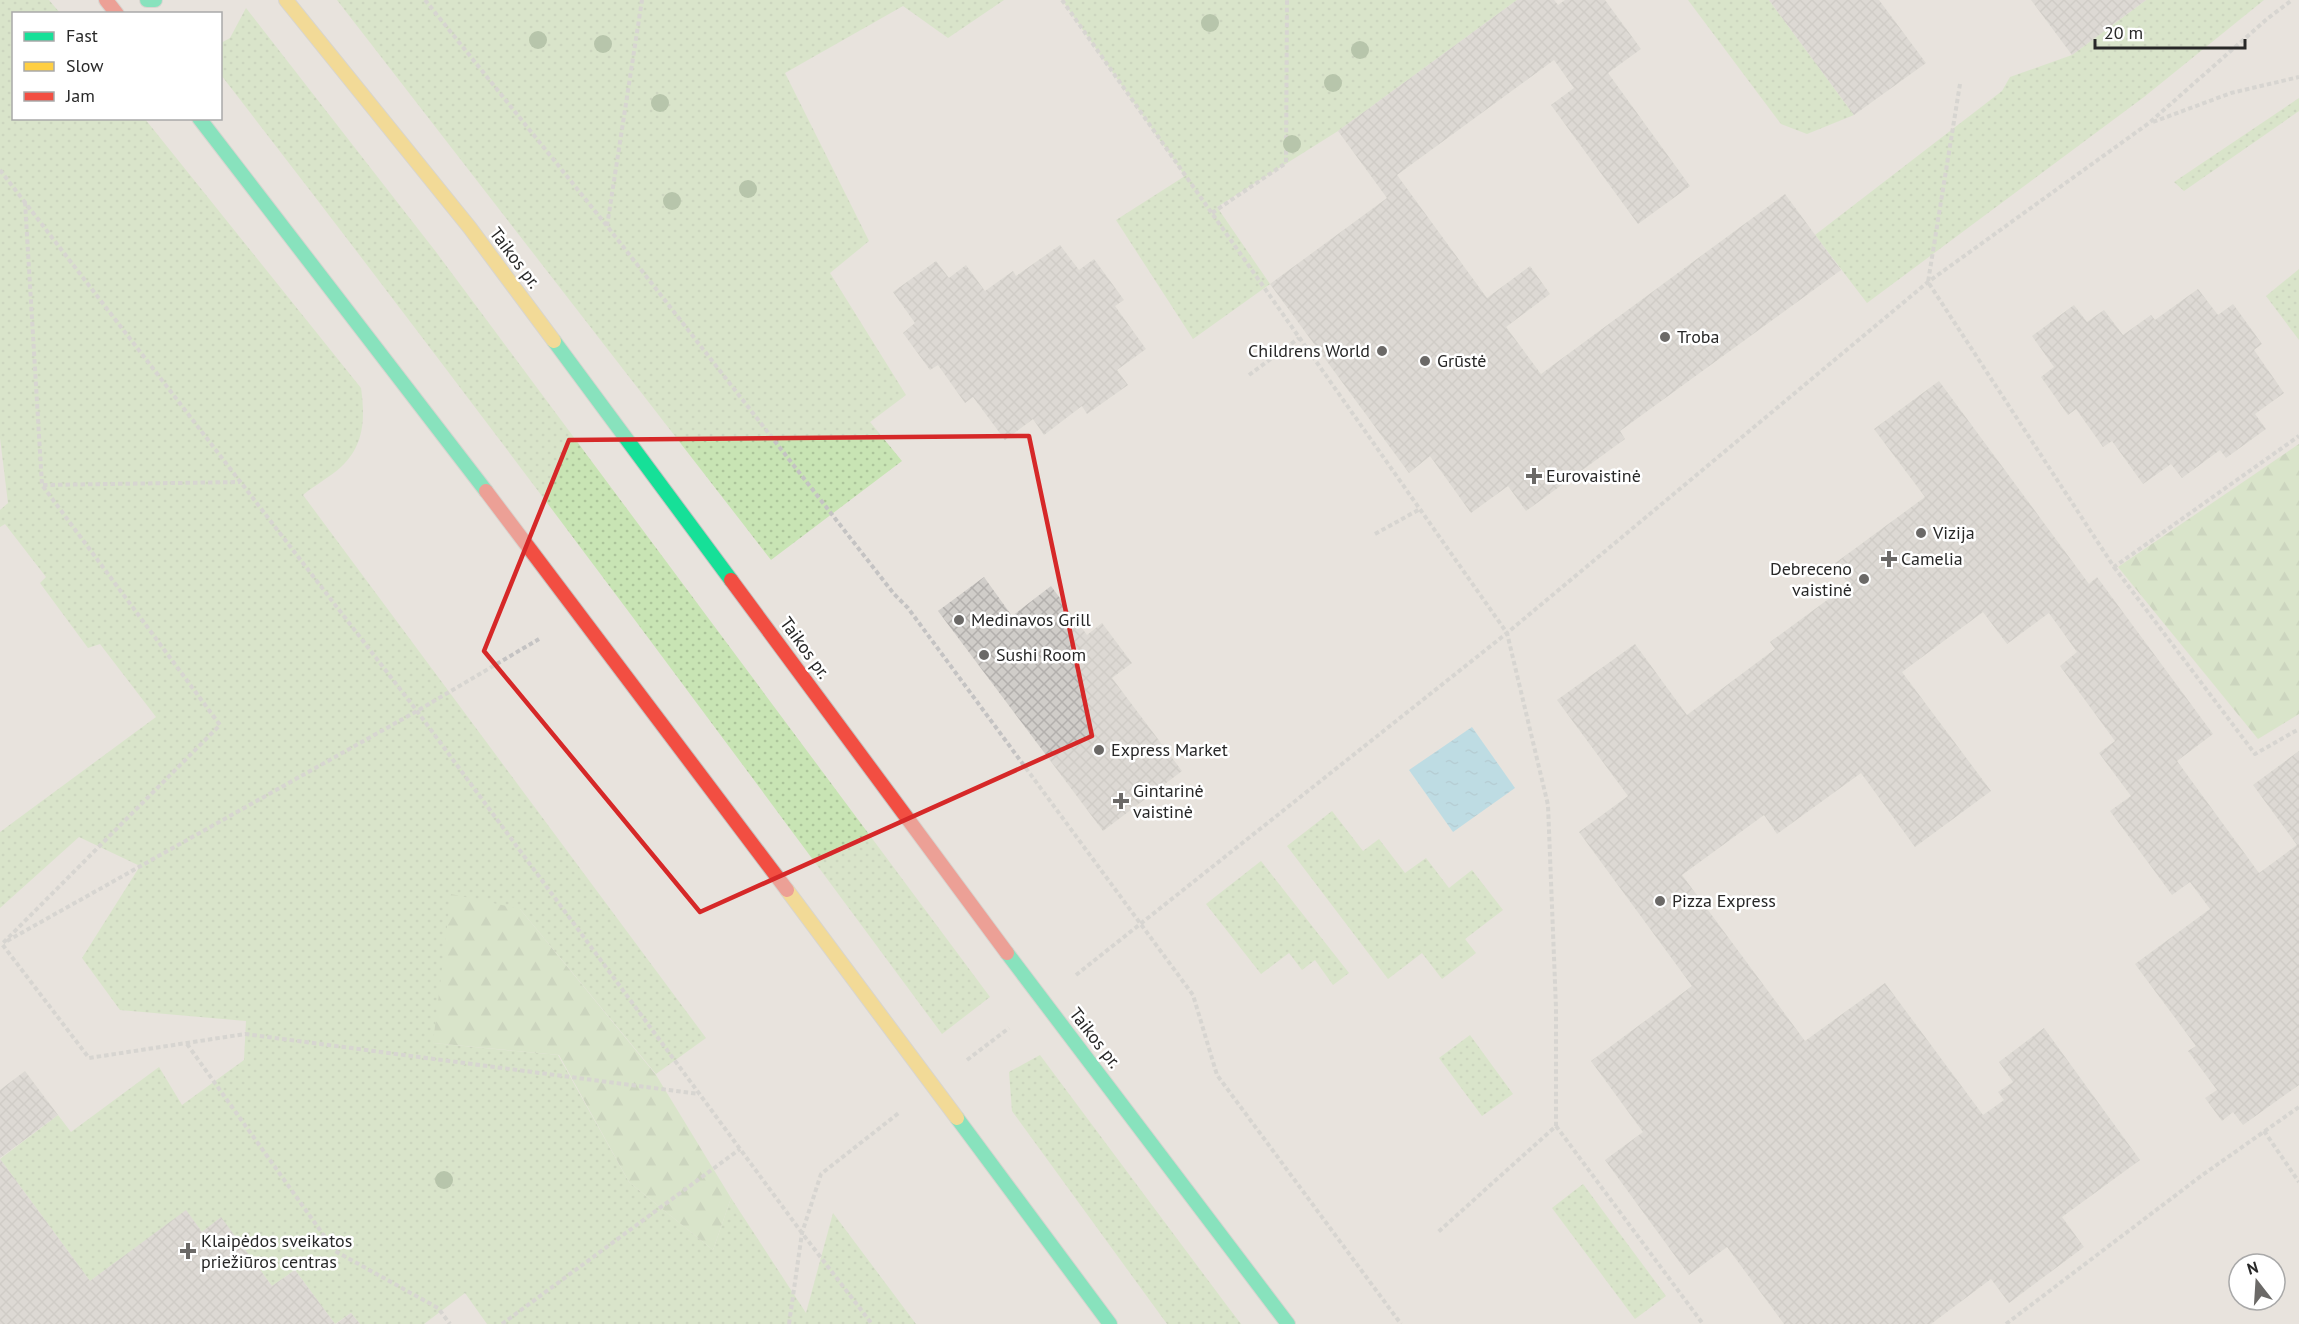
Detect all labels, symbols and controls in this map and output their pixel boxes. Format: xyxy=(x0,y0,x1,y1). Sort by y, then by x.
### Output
legend xyxy=(12,12,222,120)
scale bar xyxy=(2095,12,2245,50)
text: 20 m xyxy=(2104,21,2143,44)
text: Fast xyxy=(66,24,98,47)
text: Slow xyxy=(66,54,104,77)
text: Jam xyxy=(65,84,95,107)
street label: Taikos pr. xyxy=(485,222,546,293)
place label: Troba xyxy=(1677,325,1720,348)
marker: Troba xyxy=(1658,330,1672,344)
place label: Childrens World xyxy=(1248,339,1370,362)
marker: Childrens World xyxy=(1375,344,1389,358)
place label: Grūstė xyxy=(1437,349,1486,372)
marker: Grūstė xyxy=(1418,354,1432,368)
place label: Eurovaistinė xyxy=(1546,464,1641,487)
marker: Eurovaistinė xyxy=(1527,469,1541,483)
place label: Vizija xyxy=(1932,521,1975,544)
marker: Vizija xyxy=(1914,526,1928,540)
place label: Camelia xyxy=(1901,547,1963,570)
marker: Camelia xyxy=(1882,552,1896,566)
place label: Debreceno vaistinė xyxy=(1770,557,1852,601)
marker: Debreceno vaistinė xyxy=(1857,572,1871,586)
place label: Medinavos Grill xyxy=(971,608,1091,631)
street label: Taikos pr. xyxy=(775,612,836,683)
marker: Medinavos Grill xyxy=(952,613,966,627)
place label: Sushi Room xyxy=(996,643,1086,666)
marker: Sushi Room xyxy=(977,648,991,662)
place label: Express Market xyxy=(1111,738,1228,761)
marker: Express Market xyxy=(1092,743,1106,757)
place label: Gintarinė vaistinė xyxy=(1133,779,1204,823)
marker: Gintarinė vaistinė xyxy=(1114,794,1128,808)
place label: Pizza Express xyxy=(1672,889,1776,912)
marker: Pizza Express xyxy=(1653,894,1667,908)
street label: Taikos pr. xyxy=(1064,1003,1126,1073)
place label: Klaipėdos sveikatos priežiūros centras xyxy=(201,1229,352,1273)
marker: Klaipėdos sveikatos priežiūros centras xyxy=(179,1242,197,1260)
north arrow xyxy=(2227,1252,2287,1312)
text: N xyxy=(2245,1257,2261,1279)

